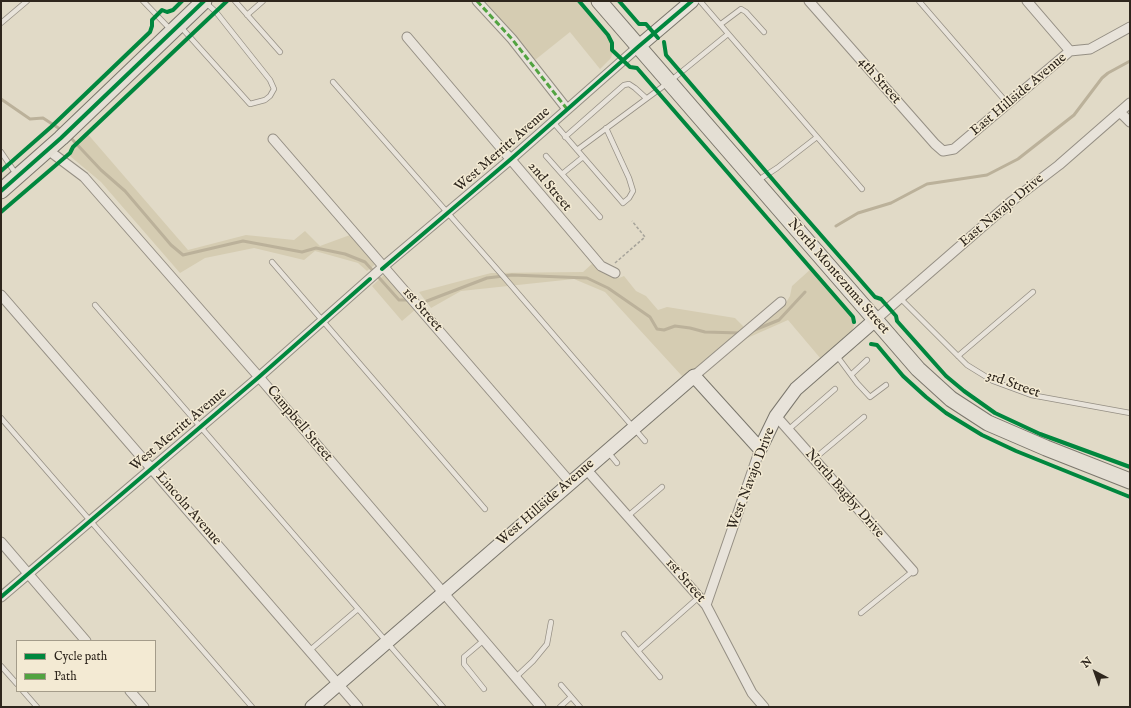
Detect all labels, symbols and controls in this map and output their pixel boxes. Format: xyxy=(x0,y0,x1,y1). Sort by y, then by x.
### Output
street label: East Hillside Avenue xyxy=(968,50,1070,140)
street label: 4th Street xyxy=(854,54,904,108)
street label: West Merritt Avenue xyxy=(452,104,554,196)
street label: 2nd Street xyxy=(523,159,575,215)
street label: East Navajo Drive xyxy=(956,171,1048,251)
street label: North Montezuma Street xyxy=(783,216,893,338)
street label: 1st Street xyxy=(398,285,446,335)
street label: 3rd Street xyxy=(984,368,1042,402)
street label: Campbell Street xyxy=(262,383,336,465)
street label: West Merritt Avenue xyxy=(127,385,231,475)
street label: West Navajo Drive xyxy=(725,425,779,533)
street label: North Bagby Drive xyxy=(801,446,887,542)
street label: West Hillside Avenue xyxy=(494,456,598,550)
street label: Lincoln Avenue xyxy=(152,469,224,549)
street label: 1st Street xyxy=(661,556,709,606)
legend xyxy=(16,640,156,692)
text: Cycle path xyxy=(54,649,107,664)
north arrow xyxy=(1075,652,1115,692)
text: N xyxy=(1079,655,1095,671)
text: Path xyxy=(54,669,77,684)

